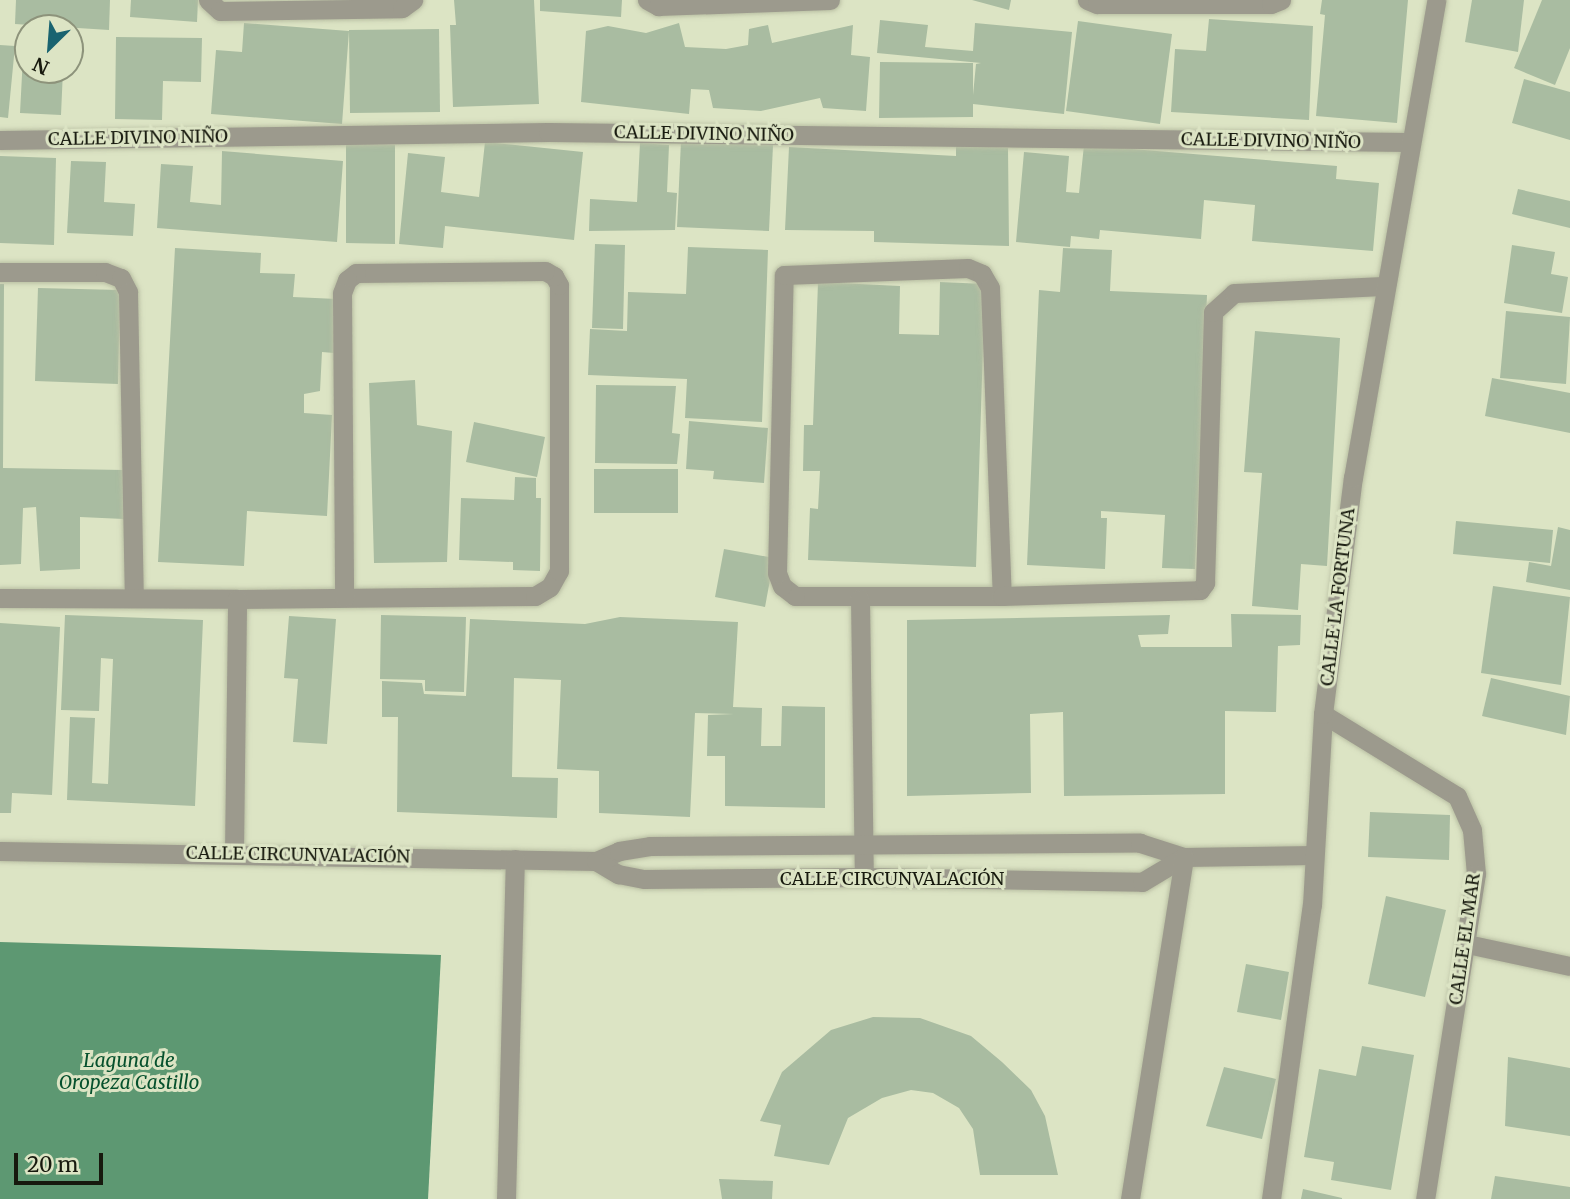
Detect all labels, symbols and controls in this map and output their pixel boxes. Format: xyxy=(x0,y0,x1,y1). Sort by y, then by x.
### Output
north arrow xyxy=(14,14,84,84)
text: N xyxy=(29,52,53,80)
street label: CALLE DIVINO NIÑO xyxy=(614,122,794,146)
street label: CALLE DIVINO NIÑO xyxy=(48,126,228,150)
street label: CALLE DIVINO NIÑO xyxy=(1181,129,1361,153)
street label: CALLE LA FORTUNA xyxy=(1316,507,1360,687)
street label: CALLE CIRCUNVALACIÓN xyxy=(186,842,410,868)
street label: CALLE CIRCUNVALACIÓN xyxy=(780,868,1004,890)
street label: CALLE EL MAR xyxy=(1445,872,1485,1006)
water label: Laguna de Oropeza Castillo xyxy=(59,1050,199,1094)
scale bar xyxy=(18,1140,107,1184)
text: 20 m xyxy=(27,1151,78,1178)

